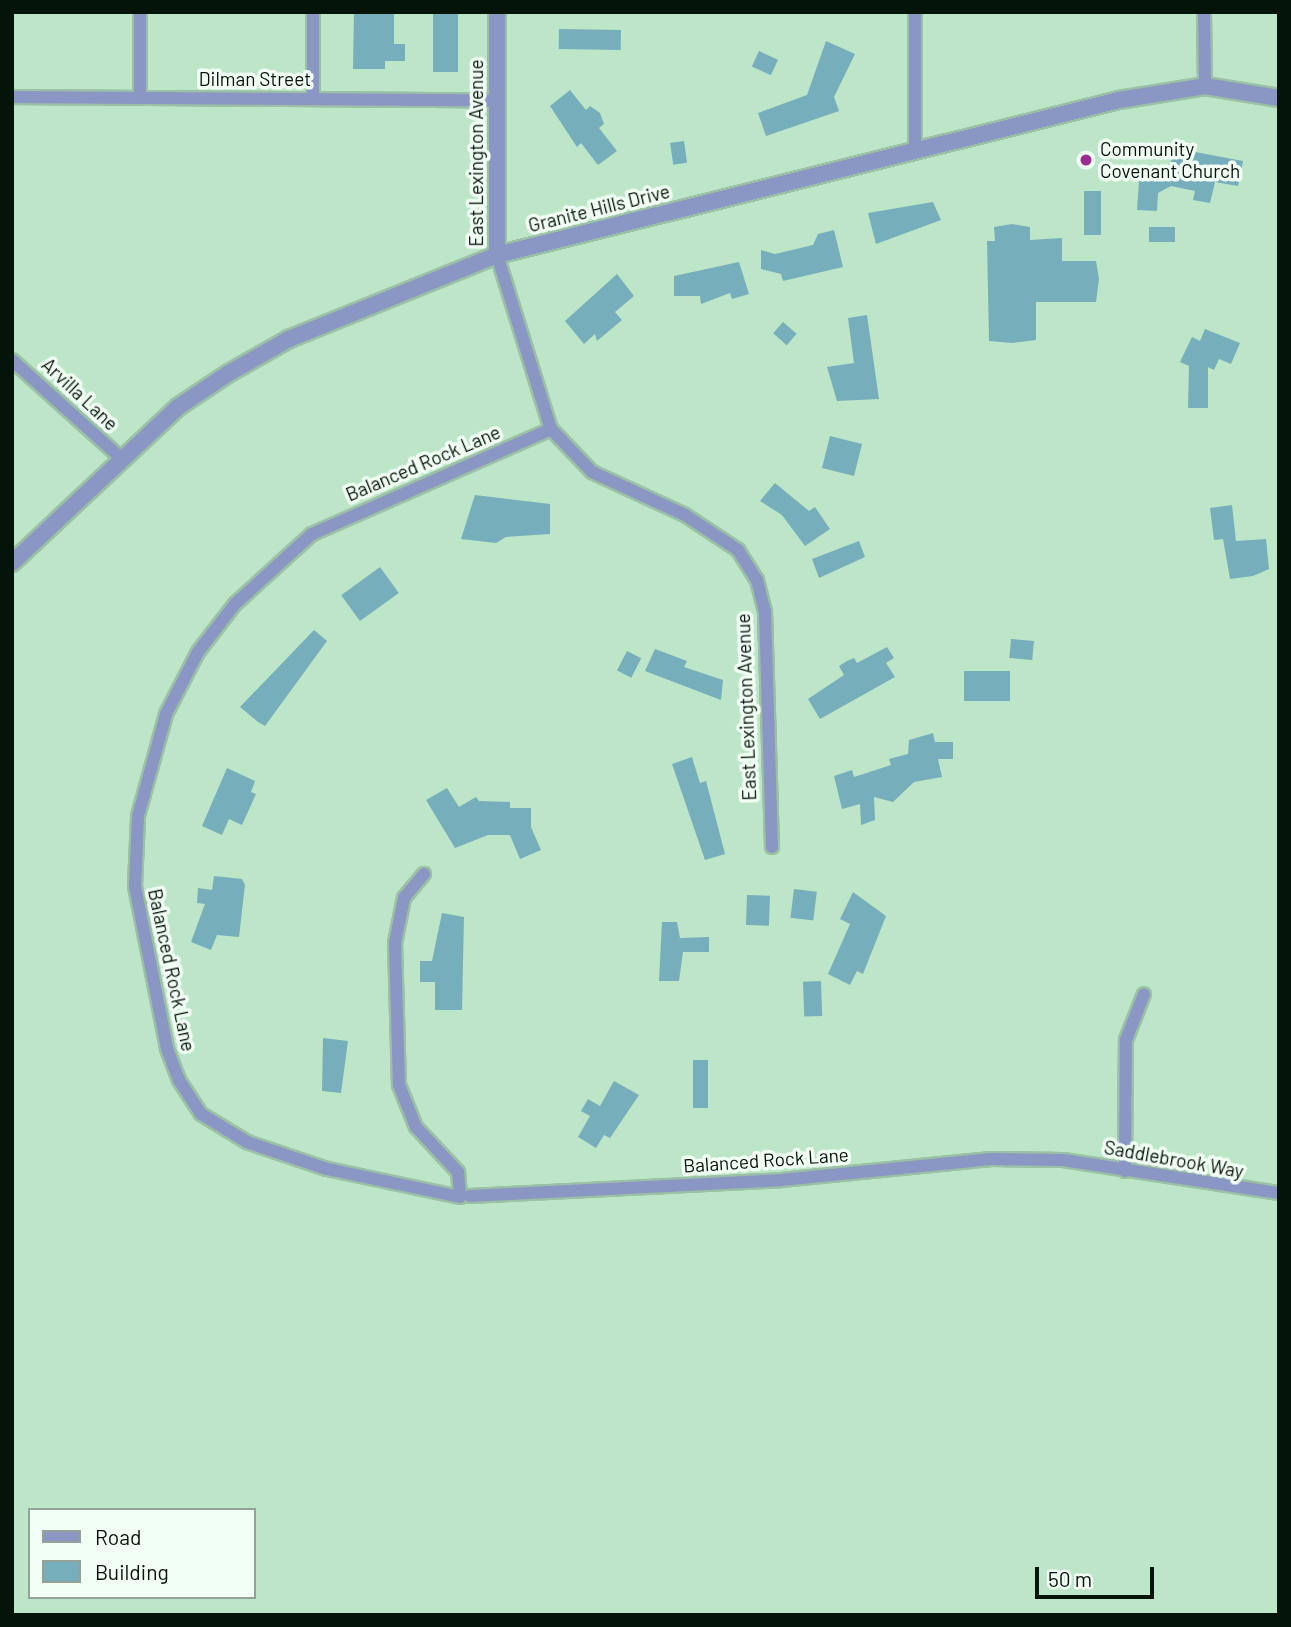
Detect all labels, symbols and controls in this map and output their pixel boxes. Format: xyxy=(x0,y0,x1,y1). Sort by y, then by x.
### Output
street label: East Lexington Avenue xyxy=(465,59,487,247)
street label: Dilman Street xyxy=(199,68,311,90)
place label: Community Covenant Church xyxy=(1100,138,1240,182)
marker: Community Covenant Church xyxy=(1078,152,1094,168)
street label: Granite Hills Drive xyxy=(526,179,672,237)
street label: Arvilla Lane xyxy=(37,353,123,435)
street label: Balanced Rock Lane xyxy=(342,420,504,506)
street label: East Lexington Avenue xyxy=(731,613,761,801)
street label: Balanced Rock Lane xyxy=(144,887,200,1053)
street label: Saddlebrook Way xyxy=(1102,1135,1246,1183)
street label: Balanced Rock Lane xyxy=(683,1143,849,1177)
legend xyxy=(28,1508,256,1599)
text: Road xyxy=(95,1524,141,1549)
scale bar xyxy=(1039,1554,1158,1598)
text: Building xyxy=(95,1559,169,1584)
text: 50 m xyxy=(1048,1566,1092,1591)

